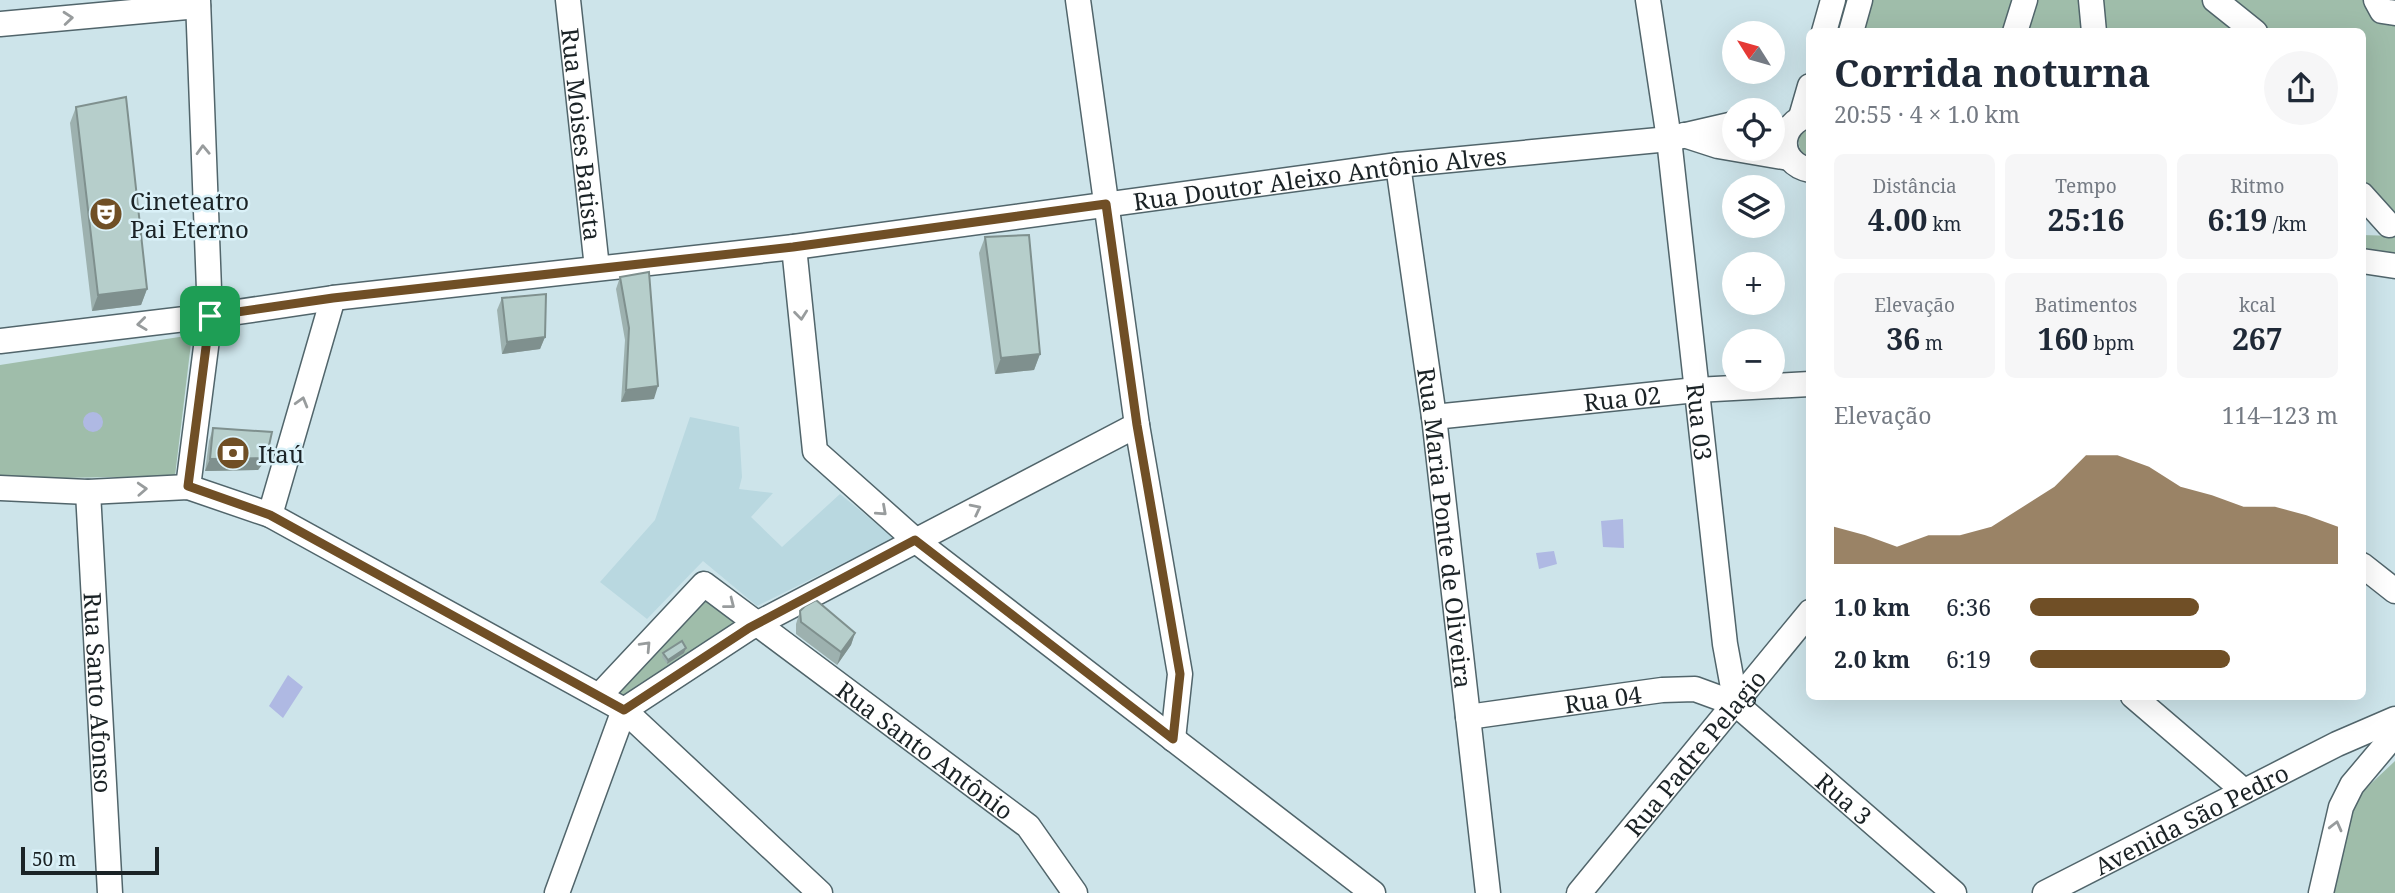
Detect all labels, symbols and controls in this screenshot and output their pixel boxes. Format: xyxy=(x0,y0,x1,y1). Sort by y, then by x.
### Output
one-way arrow xyxy=(63,11,74,26)
north arrow xyxy=(1722,21,1785,84)
map controls xyxy=(1722,21,1785,392)
street label: Rua Moises Batista xyxy=(555,26,610,242)
text: Corrida noturna xyxy=(1834,46,2151,98)
button: share xyxy=(2264,51,2338,125)
button: locate xyxy=(1722,98,1785,161)
text: 20:55 · 4 × 1.0 km xyxy=(1834,98,2020,130)
street label: Rua Doutor Aleixo Antônio Alves xyxy=(1131,138,1508,217)
one-way arrow xyxy=(196,144,211,155)
text: Distância xyxy=(1873,173,1957,199)
text: Tempo xyxy=(2055,173,2117,199)
text: Ritmo xyxy=(2230,173,2284,199)
button: layers xyxy=(1722,175,1785,238)
place label: Cineteatro Pai Eterno xyxy=(130,184,249,245)
theatre icon: Cineteatro Pai Eterno xyxy=(87,195,125,233)
text: 4.00 xyxy=(1868,199,1927,240)
text: 25:16 xyxy=(2048,199,2124,240)
text: 6:19 xyxy=(2208,199,2268,240)
text: km xyxy=(1927,211,1962,237)
text: /km xyxy=(2268,211,2307,237)
button: + xyxy=(1722,252,1785,315)
pin xyxy=(180,286,240,346)
text: Elevação xyxy=(1874,292,1955,318)
text: Batimentos xyxy=(2035,292,2137,318)
text: kcal xyxy=(2239,292,2276,318)
icon: arrive xyxy=(191,297,229,335)
one-way arrow xyxy=(793,309,808,321)
one-way arrow xyxy=(136,317,148,332)
text: 36 xyxy=(1886,318,1920,359)
text: 160 xyxy=(2037,318,2088,359)
text: 267 xyxy=(2232,318,2283,359)
button: − xyxy=(1722,329,1785,392)
text: m xyxy=(1920,330,1943,356)
text: bpm xyxy=(2088,330,2135,356)
street label: Rua Maria Ponte de Oliveira xyxy=(1411,365,1481,690)
street label: Rua 02 xyxy=(1582,377,1662,418)
street label: Rua 03 xyxy=(1680,381,1721,462)
one-way arrow xyxy=(294,396,309,408)
text: Elevação xyxy=(1834,399,1932,431)
text: 114–123 m xyxy=(2222,399,2338,431)
bank icon: Itaú xyxy=(214,434,252,472)
place label: Itaú xyxy=(258,437,304,470)
one-way arrow xyxy=(136,482,147,497)
one-way arrow xyxy=(874,503,887,515)
one-way arrow xyxy=(969,504,981,517)
street label: Rua Santo Afonso xyxy=(77,591,121,794)
text: 1.0 km xyxy=(1834,591,1910,623)
text: 6:36 xyxy=(1946,591,1991,623)
one-way arrow xyxy=(723,596,735,609)
one-way arrow xyxy=(638,641,650,654)
text: 2.0 km xyxy=(1834,643,1910,675)
text: 6:19 xyxy=(1946,643,1991,675)
street label: Rua Padre Pelagio xyxy=(1616,662,1773,843)
street label: Rua Santo Antônio xyxy=(830,672,1021,826)
street label: Rua 04 xyxy=(1562,676,1644,720)
street label: Avenida São Pedro xyxy=(2088,755,2294,882)
street label: Rua 3 xyxy=(1809,764,1879,831)
one-way arrow xyxy=(2328,821,2342,833)
scale bar xyxy=(21,844,159,876)
text: 50 m xyxy=(32,846,76,872)

